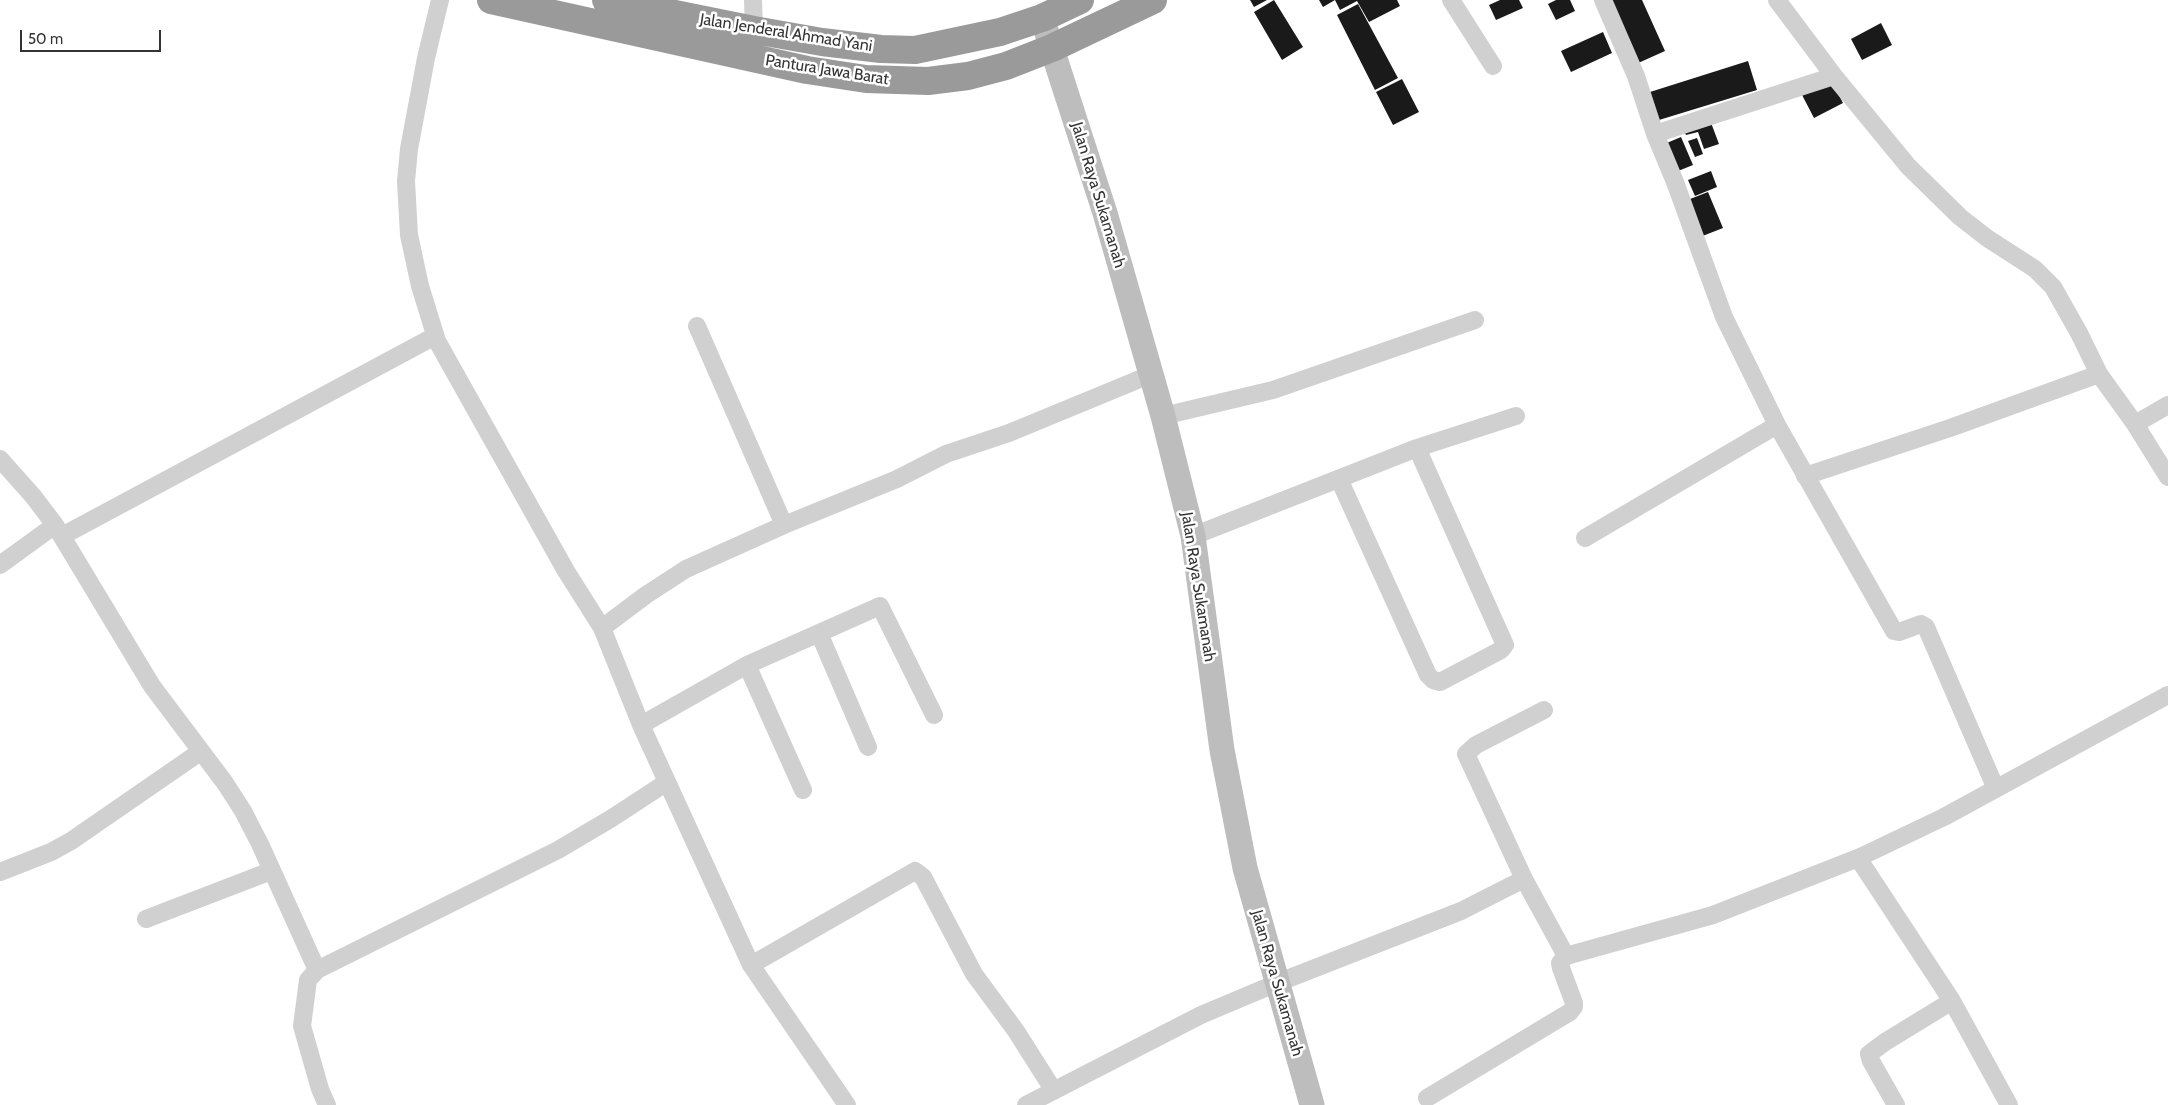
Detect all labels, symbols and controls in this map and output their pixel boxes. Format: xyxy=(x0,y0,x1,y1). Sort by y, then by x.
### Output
street label: Jalan Jenderal Ahmad Yani xyxy=(698,10,874,56)
scale bar xyxy=(22,20,164,52)
text: 50 m xyxy=(28,30,63,48)
street label: Pantura Jawa Barat xyxy=(764,51,890,89)
street label: Jalan Raya Sukamanah xyxy=(1067,120,1129,270)
street label: Jalan Raya Sukamanah xyxy=(1177,511,1219,663)
street label: Jalan Raya Sukamanah xyxy=(1247,908,1307,1058)

